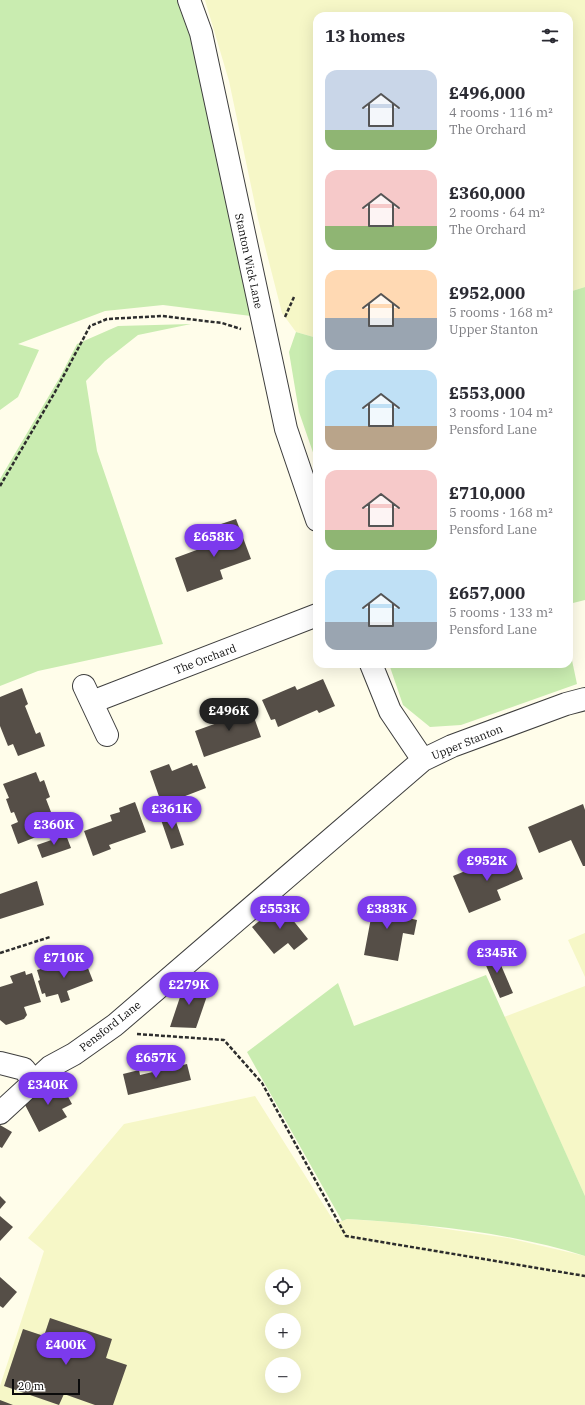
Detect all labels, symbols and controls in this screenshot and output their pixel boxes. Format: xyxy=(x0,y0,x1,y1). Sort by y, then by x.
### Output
text: 13 homes xyxy=(325,25,405,47)
icon: filters xyxy=(539,25,561,47)
text: £496,000 xyxy=(449,82,525,104)
icon: home xyxy=(357,86,405,134)
text: 4 rooms · 116 m² xyxy=(449,104,553,121)
text: The Orchard xyxy=(449,121,526,138)
text: £360,000 xyxy=(449,182,525,204)
icon: home xyxy=(357,186,405,234)
text: 2 rooms · 64 m² xyxy=(449,204,545,221)
street label: Stanton Wick Lane xyxy=(232,212,266,310)
text: The Orchard xyxy=(449,221,526,238)
text: £952,000 xyxy=(449,282,525,304)
icon: home xyxy=(357,286,405,334)
text: 5 rooms · 168 m² xyxy=(449,304,553,321)
text: Upper Stanton xyxy=(449,321,538,338)
text: £553,000 xyxy=(449,382,525,404)
icon: home xyxy=(357,386,405,434)
text: 3 rooms · 104 m² xyxy=(449,404,553,421)
text: Pensford Lane xyxy=(449,421,537,438)
text: £710,000 xyxy=(449,482,525,504)
icon: home xyxy=(357,486,405,534)
text: 5 rooms · 168 m² xyxy=(449,504,553,521)
text: Pensford Lane xyxy=(449,521,537,538)
pin: £658K xyxy=(186,524,242,558)
text: £658K xyxy=(193,528,235,545)
text: £657,000 xyxy=(449,582,525,604)
icon: home xyxy=(357,586,405,634)
text: 5 rooms · 133 m² xyxy=(449,604,553,621)
text: Pensford Lane xyxy=(449,621,537,638)
street label: The Orchard xyxy=(172,641,238,677)
pin: £496K xyxy=(201,698,257,732)
text: £496K xyxy=(208,702,250,719)
street label: Upper Stanton xyxy=(429,721,505,763)
pin: £361K xyxy=(144,796,200,830)
text: £361K xyxy=(151,800,193,817)
pin: £360K xyxy=(26,812,82,846)
text: £360K xyxy=(33,816,75,833)
pin: £952K xyxy=(459,848,515,882)
text: £952K xyxy=(466,852,508,869)
pin: £553K xyxy=(252,896,308,930)
pin: £383K xyxy=(359,896,415,930)
text: £553K xyxy=(259,900,301,917)
text: £383K xyxy=(366,900,408,917)
pin: £345K xyxy=(469,940,525,974)
text: £345K xyxy=(476,944,518,961)
pin: £710K xyxy=(36,945,92,979)
text: £710K xyxy=(43,949,85,966)
pin: £279K xyxy=(161,972,217,1006)
text: £279K xyxy=(168,976,210,993)
street label: Pensford Lane xyxy=(76,998,144,1054)
pin: £657K xyxy=(128,1045,184,1079)
text: £657K xyxy=(135,1049,177,1066)
pin: £340K xyxy=(20,1072,76,1106)
text: £340K xyxy=(27,1076,69,1093)
map controls xyxy=(265,1269,301,1393)
button: locate xyxy=(265,1269,301,1305)
button: + xyxy=(265,1313,301,1349)
pin: £400K xyxy=(38,1332,94,1366)
text: £400K xyxy=(45,1336,87,1353)
button: − xyxy=(265,1357,301,1393)
scale bar xyxy=(12,1377,80,1396)
text: 20 m xyxy=(18,1379,44,1393)

